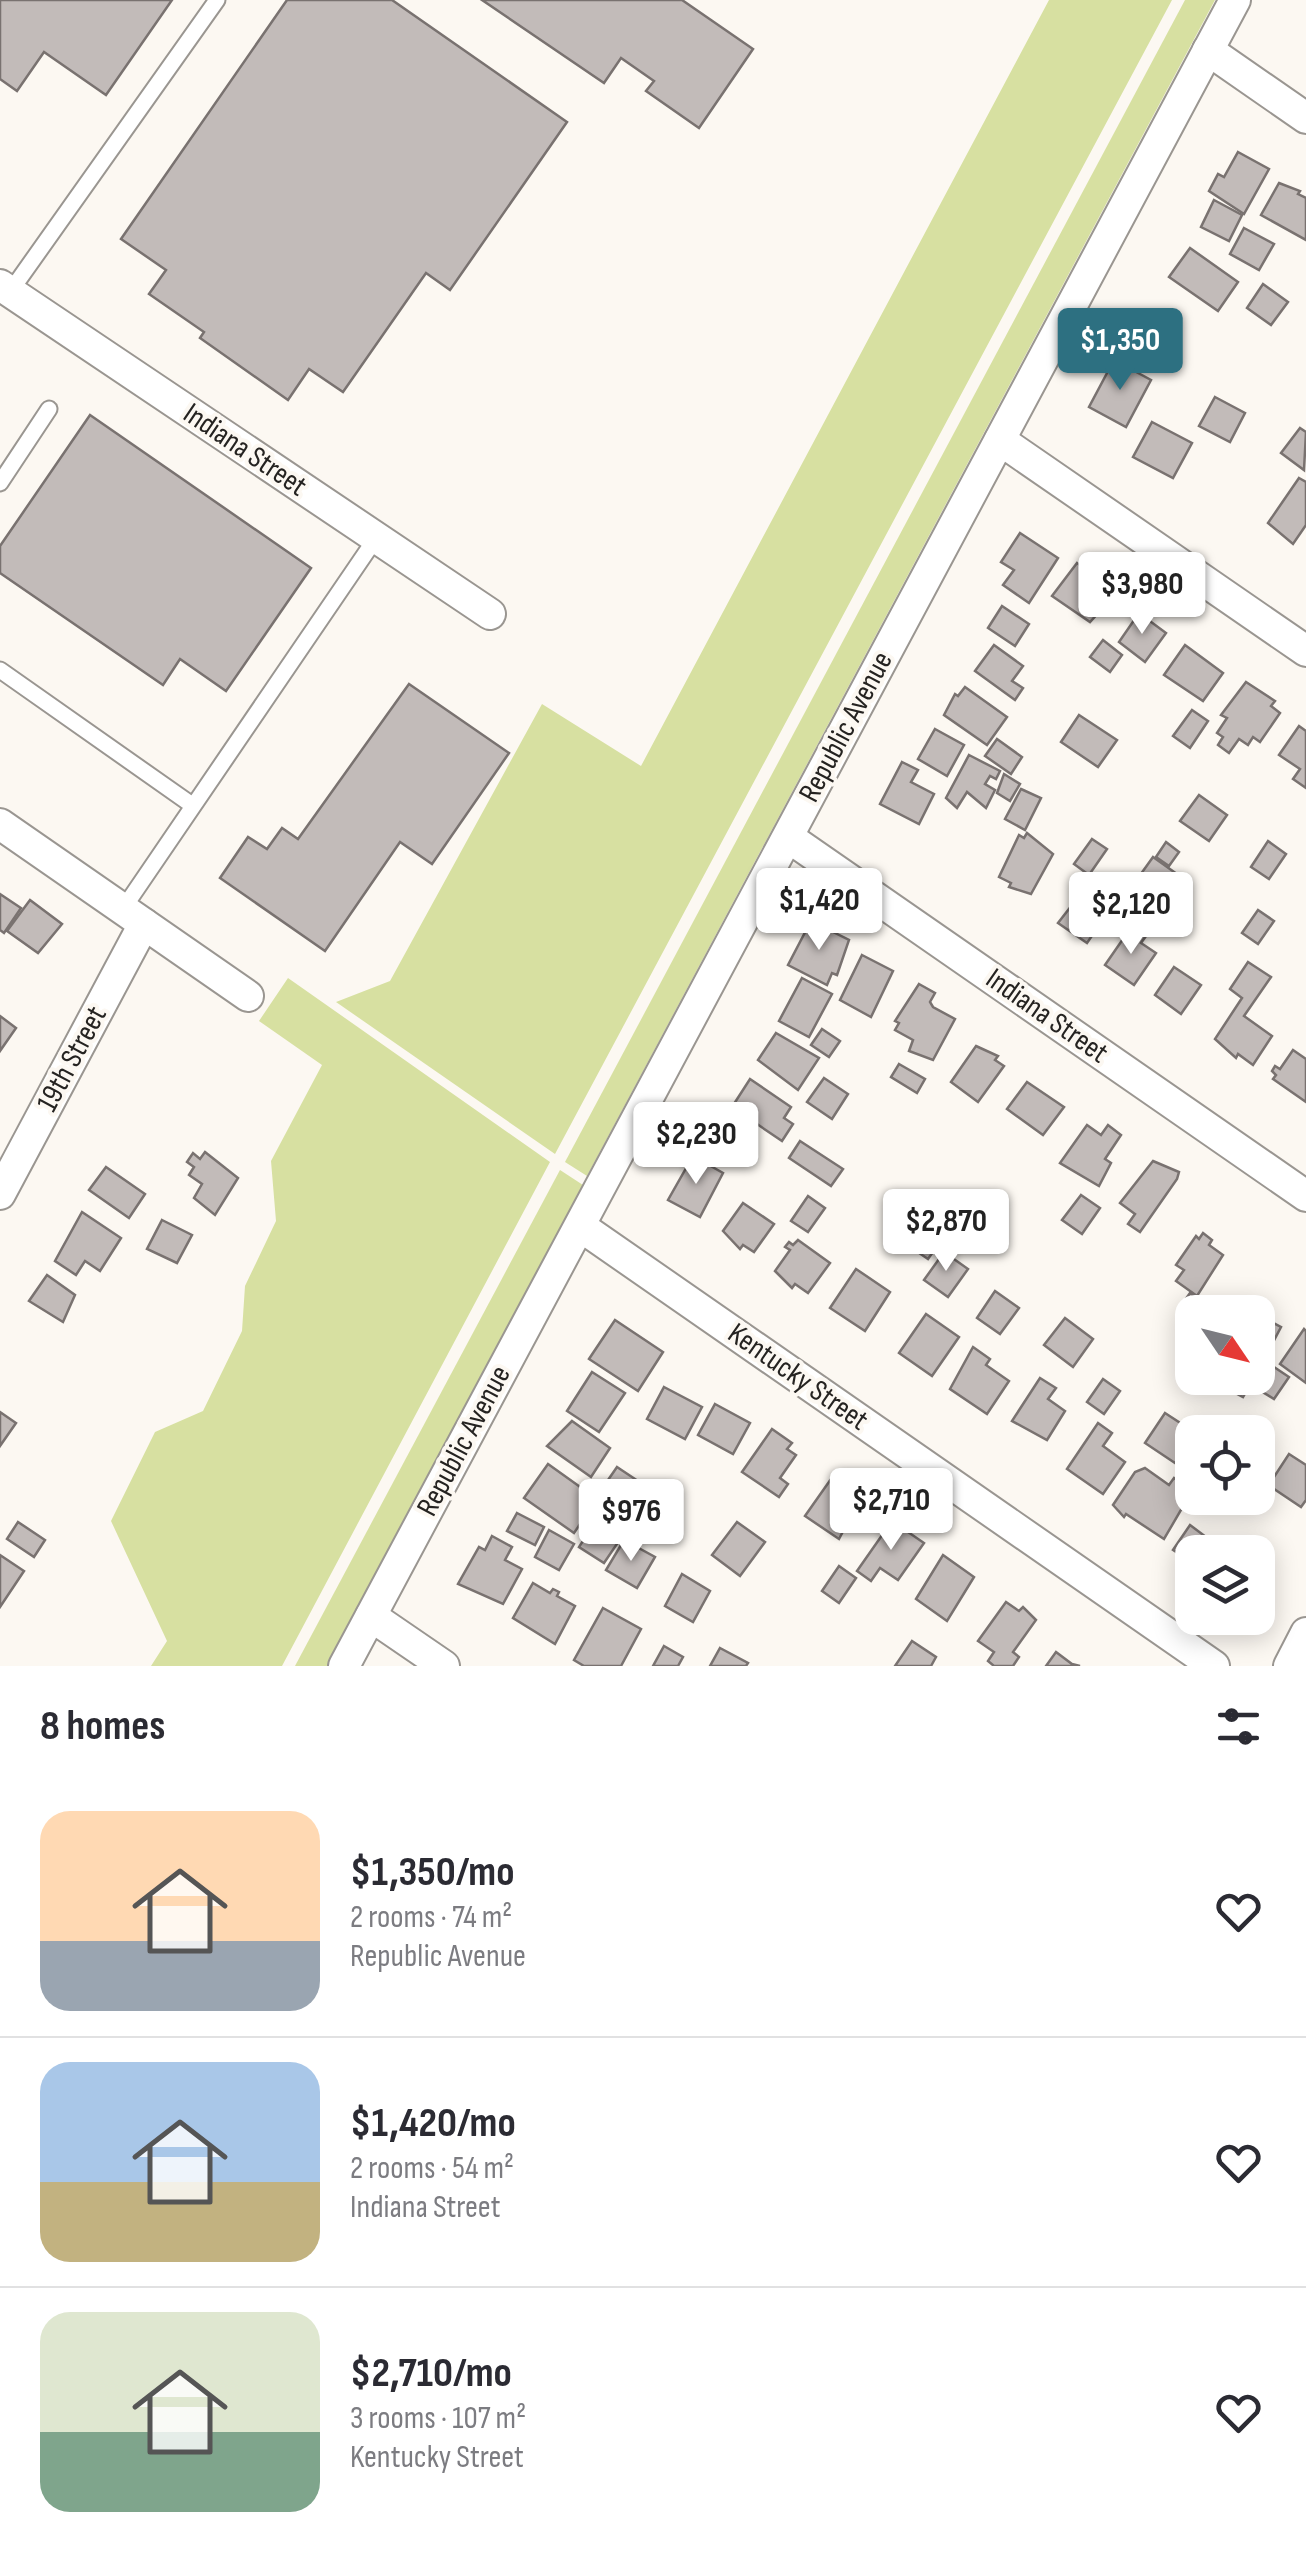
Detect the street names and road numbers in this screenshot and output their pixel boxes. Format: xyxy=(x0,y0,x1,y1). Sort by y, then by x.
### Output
street label: Indiana Street xyxy=(176,396,314,504)
street label: Republic Avenue xyxy=(791,646,901,808)
street label: Indiana Street xyxy=(979,961,1115,1071)
street label: 19th Street xyxy=(29,1000,115,1118)
street label: Kentucky Street xyxy=(721,1316,875,1438)
street label: Republic Avenue xyxy=(409,1360,519,1522)

